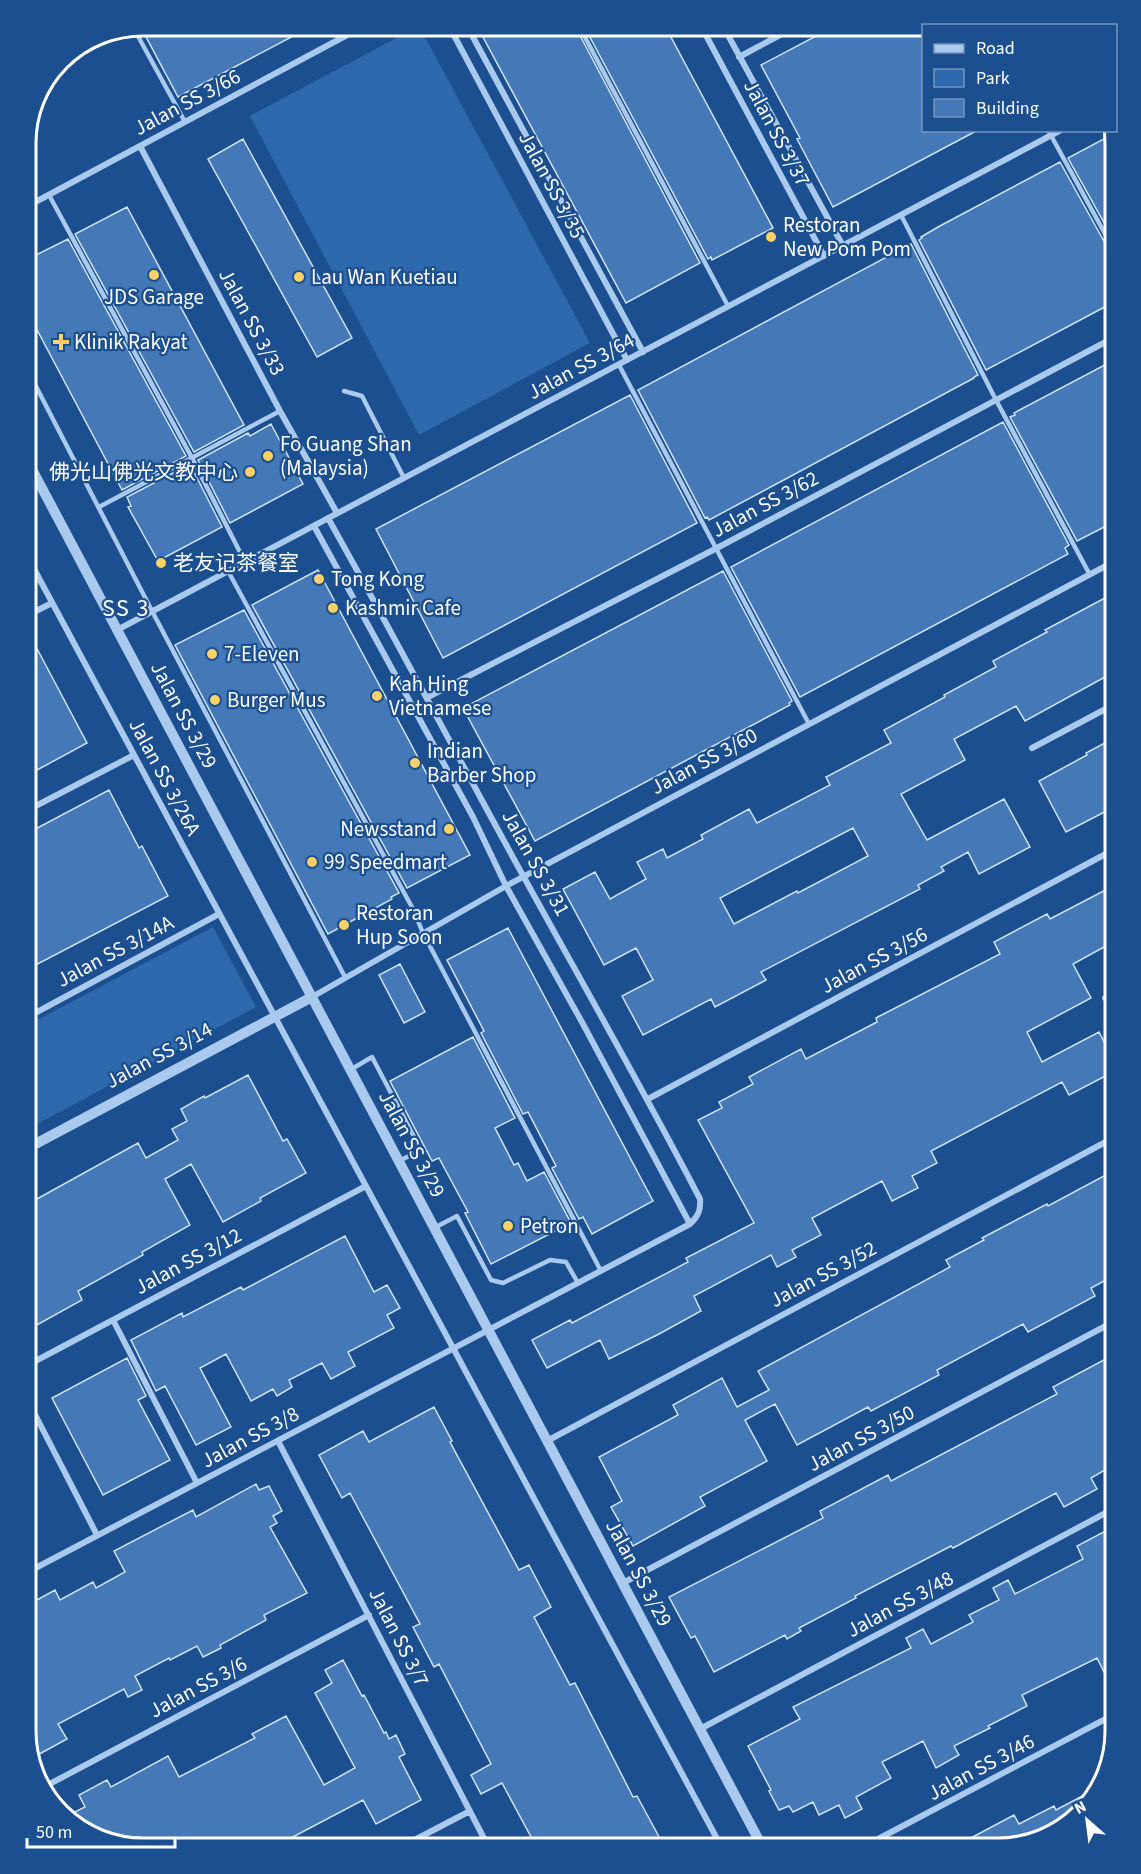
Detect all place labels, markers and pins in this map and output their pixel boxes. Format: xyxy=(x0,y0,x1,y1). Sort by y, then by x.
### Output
place label: Restoran New Pom Pom xyxy=(783,210,911,264)
marker: Restoran New Pom Pom xyxy=(764,230,778,244)
place label: Lau Wan Kuetiau xyxy=(311,262,458,292)
marker: JDS Garage xyxy=(147,268,161,282)
marker: Lau Wan Kuetiau xyxy=(292,270,306,284)
place label: JDS Garage xyxy=(104,282,204,312)
place label: Klinik Rakyat xyxy=(74,327,188,357)
marker: Klinik Rakyat xyxy=(52,333,70,351)
place label: Fo Guang Shan (Malaysia) xyxy=(280,429,412,483)
marker: Fo Guang Shan (Malaysia) xyxy=(261,449,275,463)
place label: 佛光山佛光文教中心 xyxy=(49,457,238,487)
marker: 佛光山佛光文教中心 xyxy=(243,465,257,479)
place label: 老友记茶餐室 xyxy=(173,548,299,578)
marker: 老友记茶餐室 xyxy=(154,556,168,570)
place label: Tong Kong xyxy=(331,564,424,594)
marker: Tong Kong xyxy=(312,572,326,586)
place label: Kashmir Cafe xyxy=(345,593,461,623)
marker: Kashmir Cafe xyxy=(326,601,340,615)
place label: 7-Eleven xyxy=(224,639,300,669)
marker: 7-Eleven xyxy=(205,647,219,661)
place label: Kah Hing Vietnamese xyxy=(389,669,491,723)
place label: Burger Mus xyxy=(227,685,326,715)
marker: Kah Hing Vietnamese xyxy=(370,689,384,703)
marker: Burger Mus xyxy=(208,693,222,707)
place label: Indian Barber Shop xyxy=(427,736,536,790)
marker: Indian Barber Shop xyxy=(408,756,422,770)
place label: Newsstand xyxy=(340,814,437,844)
marker: Newsstand xyxy=(442,822,456,836)
place label: 99 Speedmart xyxy=(324,847,447,877)
marker: 99 Speedmart xyxy=(305,855,319,869)
place label: Restoran Hup Soon xyxy=(356,898,442,952)
marker: Restoran Hup Soon xyxy=(337,918,351,932)
place label: Petron xyxy=(520,1211,579,1241)
marker: Petron xyxy=(501,1219,515,1233)

